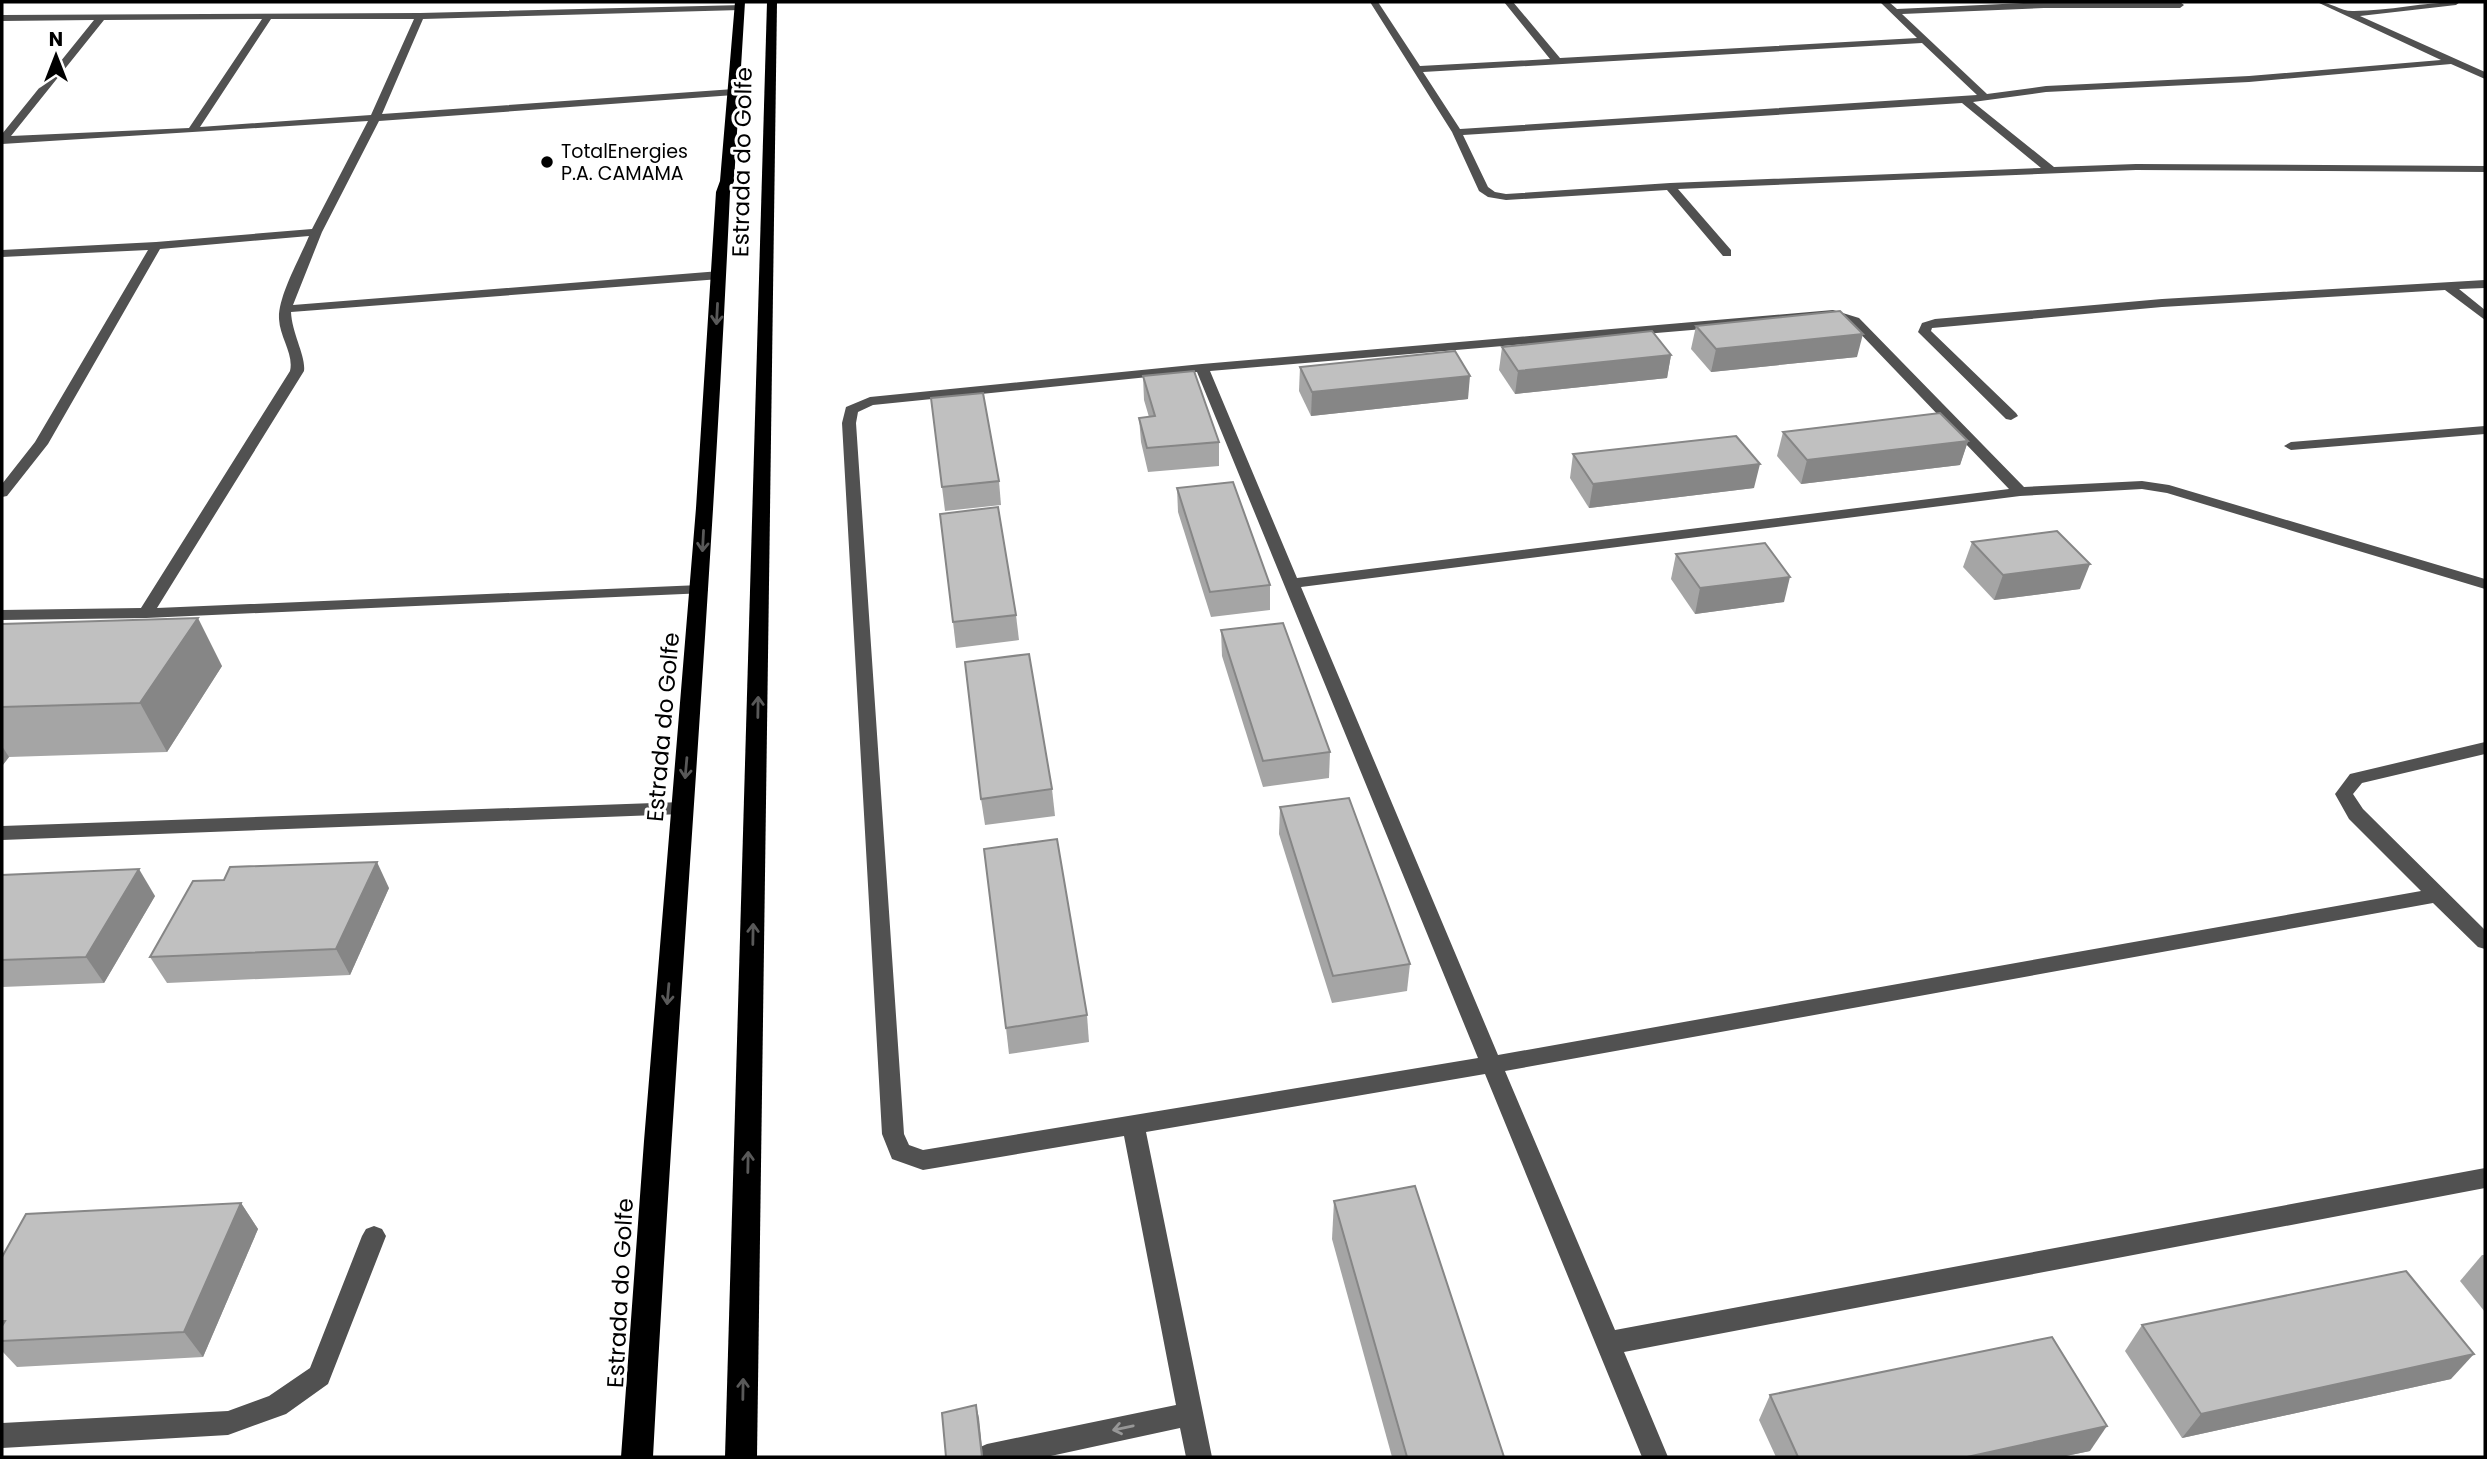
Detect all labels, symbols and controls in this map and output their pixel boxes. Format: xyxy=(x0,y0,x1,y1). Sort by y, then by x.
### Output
north arrow xyxy=(21,21,91,91)
text: N xyxy=(49,26,63,53)
street label: Estrada do Golfe xyxy=(724,67,760,257)
place label: TotalEnergies P.A. CAMAMA xyxy=(561,138,688,187)
marker: TotalEnergies P.A. CAMAMA xyxy=(539,154,555,170)
one-way arrow xyxy=(710,302,723,325)
one-way arrow xyxy=(697,529,710,552)
street label: Estrada do Golfe xyxy=(639,631,687,823)
one-way arrow xyxy=(751,695,764,718)
one-way arrow xyxy=(679,756,692,778)
one-way arrow xyxy=(746,923,759,946)
one-way arrow xyxy=(661,983,674,1005)
one-way arrow xyxy=(741,1150,755,1173)
street label: Estrada do Golfe xyxy=(599,1197,641,1389)
one-way arrow xyxy=(736,1378,750,1401)
one-way arrow xyxy=(1112,1422,1135,1436)

